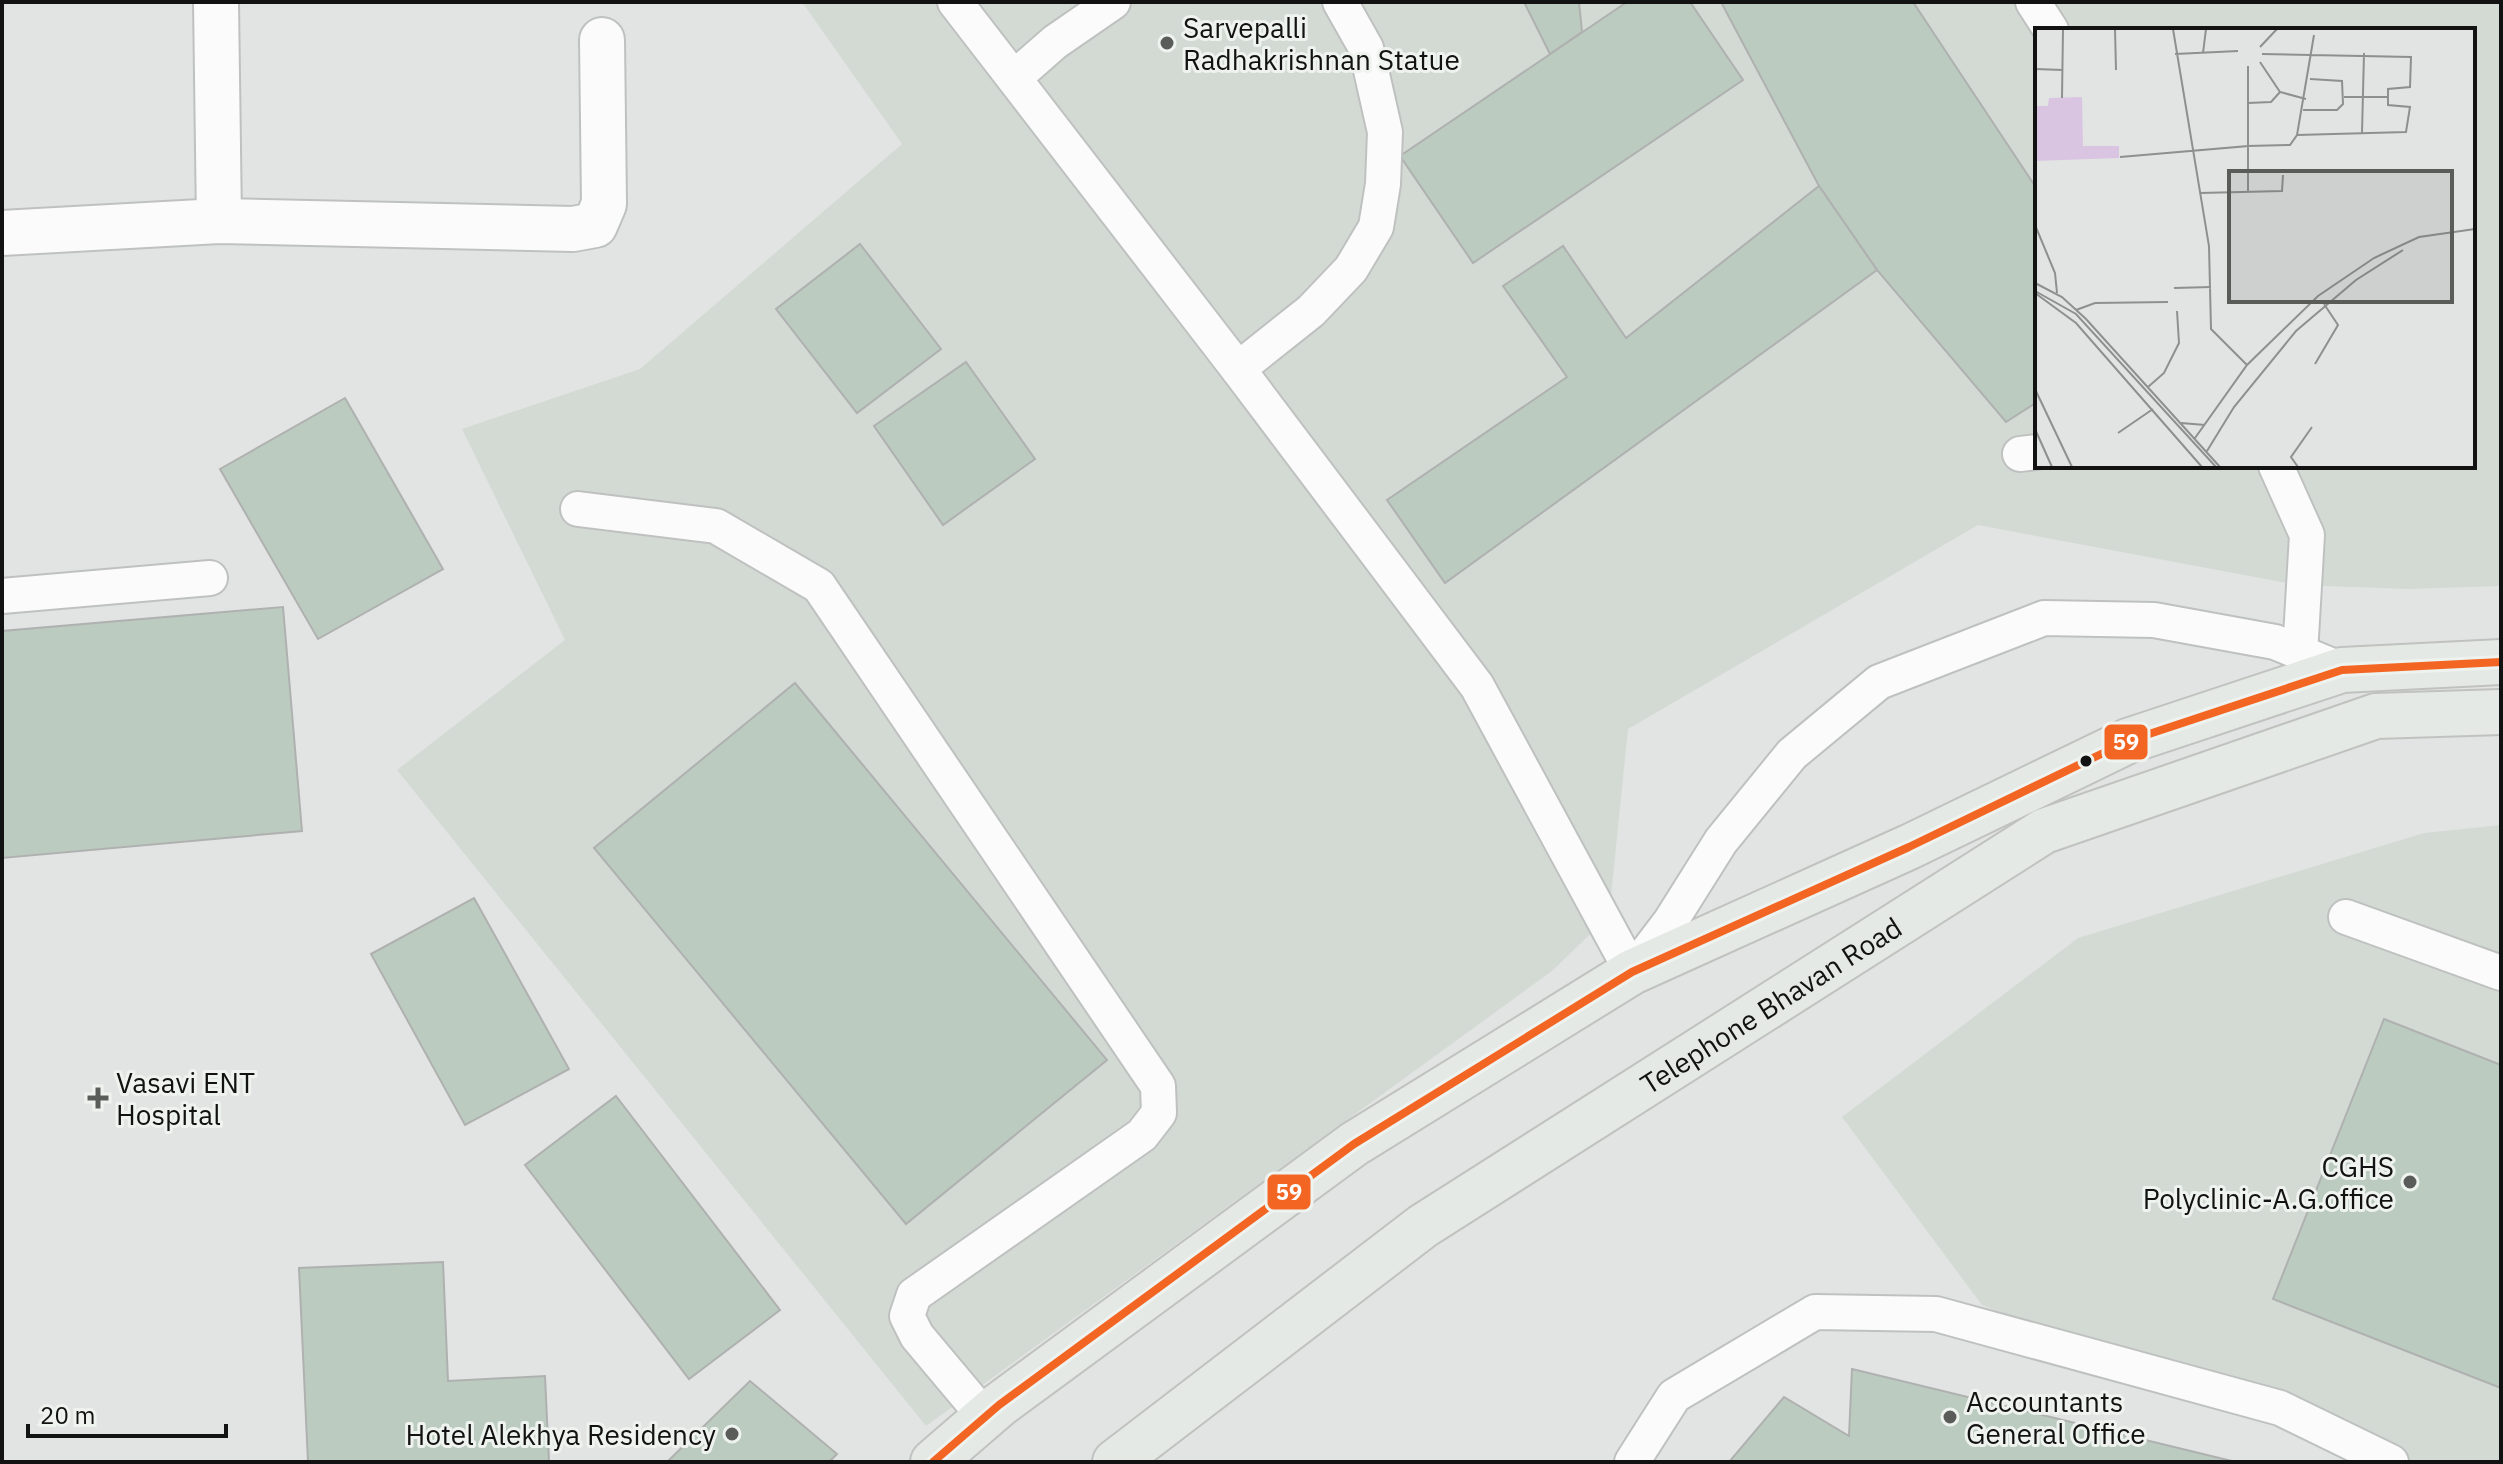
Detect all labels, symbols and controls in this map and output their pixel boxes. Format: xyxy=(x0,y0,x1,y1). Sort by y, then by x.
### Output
place label: Sarvepalli Radhakrishnan Statue xyxy=(1183,9,1460,78)
inset map xyxy=(2035,28,2475,468)
marker: Sarvepalli Radhakrishnan Statue xyxy=(1158,34,1176,52)
line badge: 59 xyxy=(2103,723,2149,761)
text: 59 xyxy=(2113,727,2139,756)
unlabelled marker xyxy=(2078,753,2094,769)
street label: Telephone Bhavan Road xyxy=(1633,908,1908,1102)
place label: Vasavi ENT Hospital xyxy=(116,1064,255,1133)
marker: Vasavi ENT Hospital xyxy=(87,1087,109,1109)
place label: CGHS Polyclinic-A.G.office xyxy=(2143,1148,2394,1217)
line badge: 59 xyxy=(1266,1173,1312,1211)
marker: CGHS Polyclinic-A.G.office xyxy=(2401,1173,2419,1191)
text: 59 xyxy=(1276,1177,1302,1206)
place label: Accountants General Office xyxy=(1966,1383,2146,1452)
scale bar xyxy=(28,1388,226,1438)
text: 20 m xyxy=(40,1399,95,1431)
marker: Accountants General Office xyxy=(1941,1408,1959,1426)
place label: Hotel Alekhya Residency xyxy=(406,1416,716,1453)
marker: Hotel Alekhya Residency xyxy=(723,1425,741,1443)

